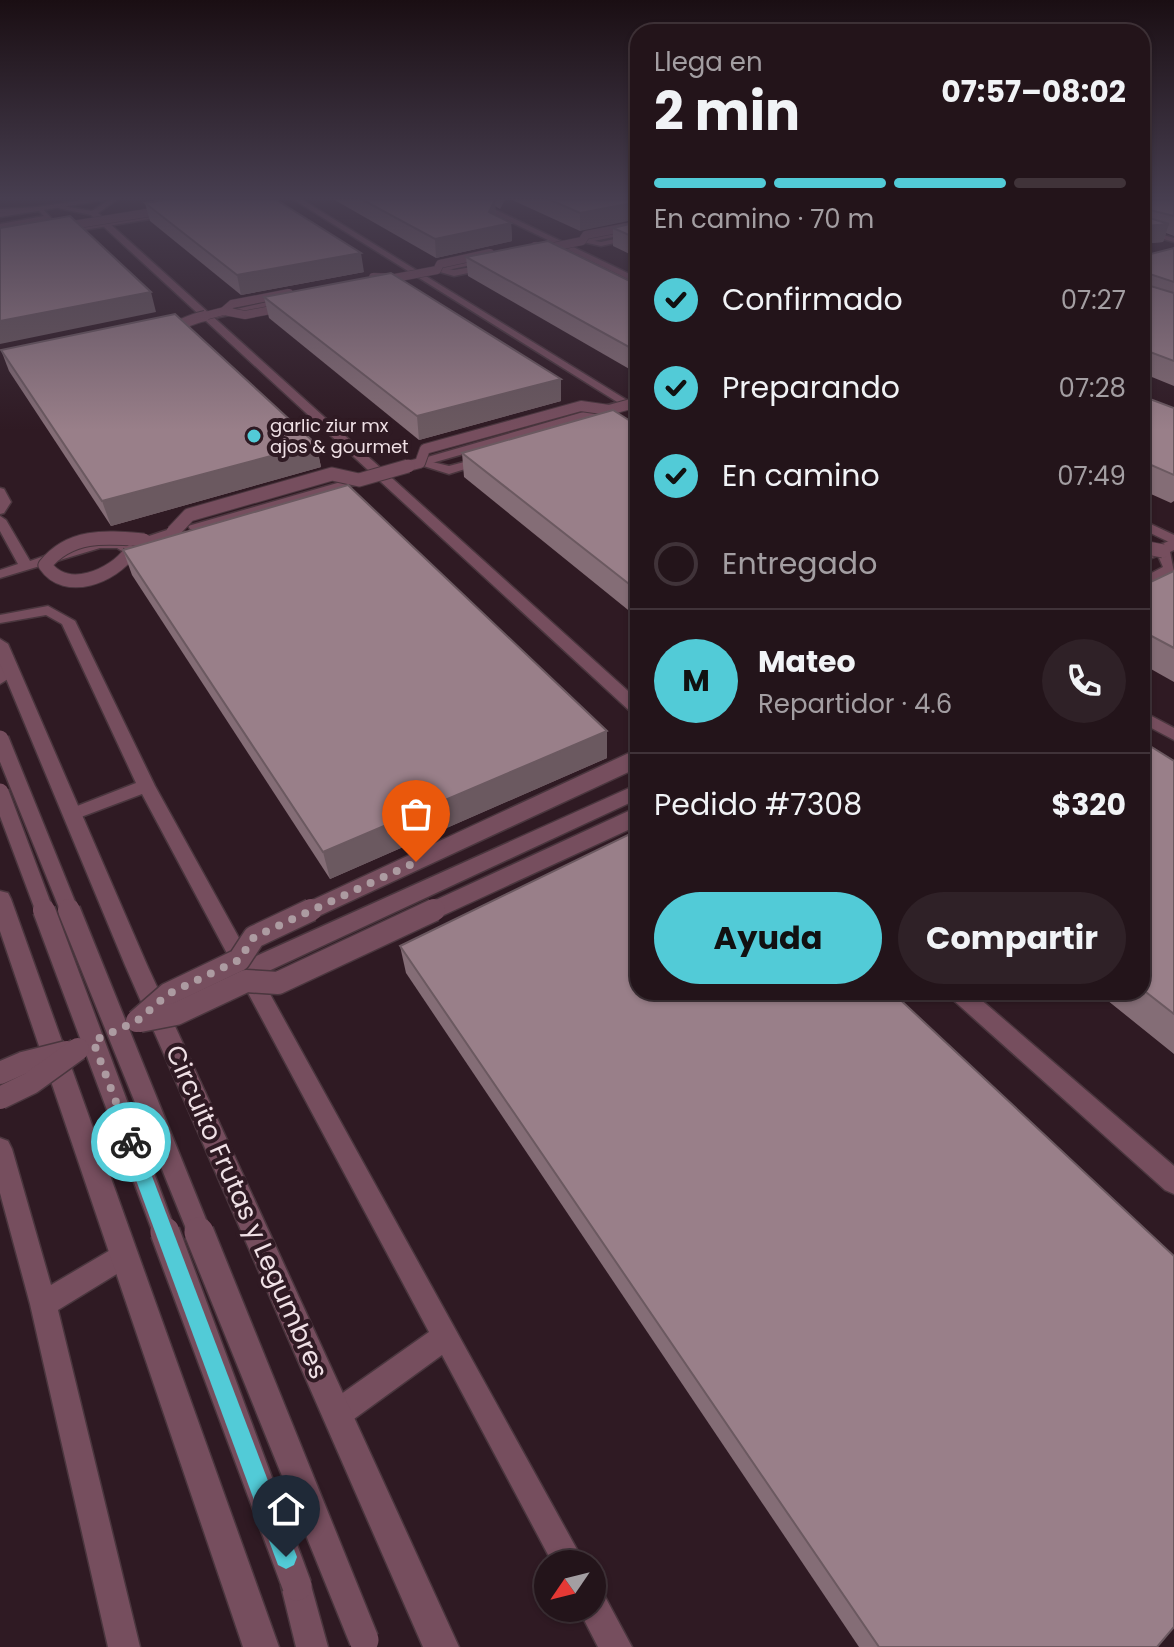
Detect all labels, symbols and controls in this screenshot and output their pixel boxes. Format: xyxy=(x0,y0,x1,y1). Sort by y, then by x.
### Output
text: Llega en xyxy=(654,44,763,80)
text: 07:57–08:02 xyxy=(941,70,1126,113)
text: 2 min xyxy=(654,75,800,148)
text: En camino · 70 m xyxy=(654,201,874,237)
icon: check xyxy=(654,278,698,322)
text: Confirmado xyxy=(722,278,903,321)
text: 07:27 xyxy=(1061,282,1126,318)
icon: check xyxy=(654,366,698,410)
text: Preparando xyxy=(722,366,900,409)
text: 07:28 xyxy=(1059,370,1126,406)
place label: garlic ziur mx ajos & gourmet xyxy=(270,413,409,459)
marker: garlic ziur mx ajos & gourmet xyxy=(245,427,263,445)
icon: check xyxy=(654,454,698,498)
text: En camino xyxy=(722,454,880,497)
text: 07:49 xyxy=(1057,458,1126,494)
text: Entregado xyxy=(722,542,877,585)
button: phone xyxy=(1042,639,1126,723)
text: Mateo xyxy=(758,640,856,683)
text: M xyxy=(682,659,710,702)
text: Repartidor · 4.6 xyxy=(758,686,952,722)
pin xyxy=(382,780,450,862)
text: Pedido #7308 xyxy=(654,783,862,826)
text: $320 xyxy=(1051,783,1126,826)
icon: bag xyxy=(394,792,438,836)
button: Ayuda xyxy=(654,892,882,984)
button: Compartir xyxy=(898,892,1126,984)
street label: Circuito Frutas y Legumbres xyxy=(157,1039,337,1385)
courier xyxy=(91,1102,171,1182)
icon: bike xyxy=(109,1120,153,1164)
pin xyxy=(252,1475,320,1557)
icon: home xyxy=(264,1487,308,1531)
north arrow xyxy=(534,1550,606,1622)
map controls xyxy=(534,1550,606,1622)

